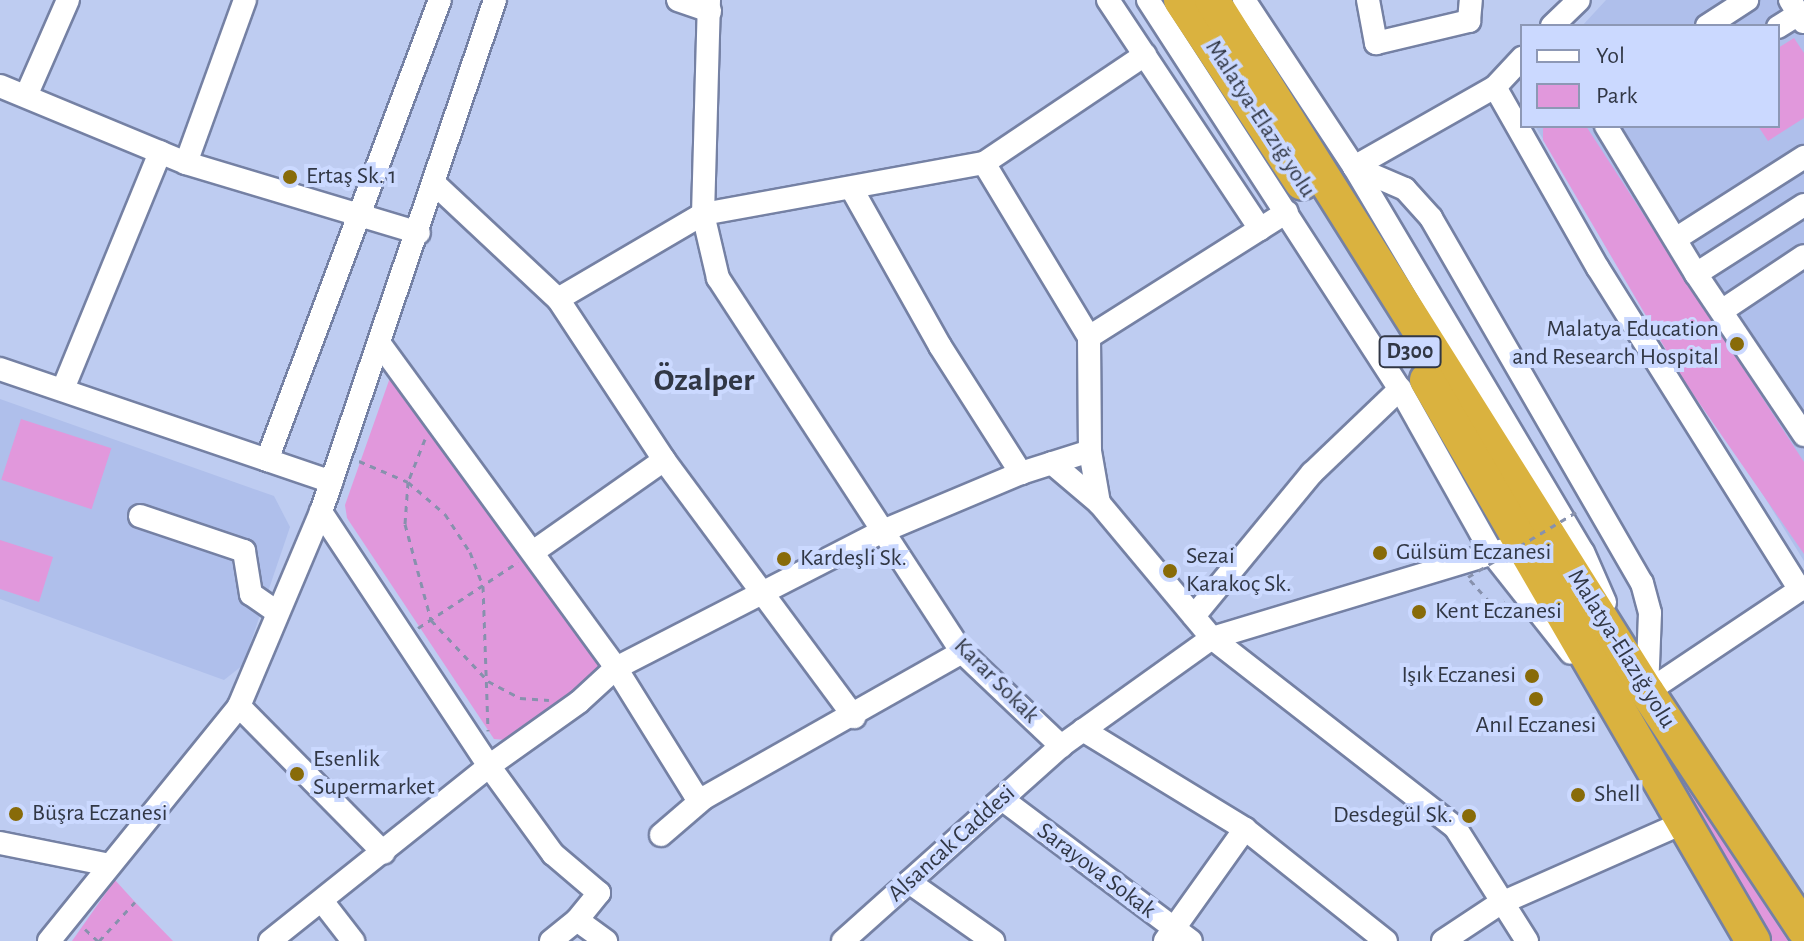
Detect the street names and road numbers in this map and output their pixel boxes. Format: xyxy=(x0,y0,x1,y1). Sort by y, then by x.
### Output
street label: Malatya-Elazığ yolu xyxy=(1198,35,1322,203)
road number: D300 xyxy=(1378,334,1442,370)
street label: Malatya-Elazığ yolu xyxy=(1561,564,1681,734)
street label: Karar Sokak xyxy=(947,632,1045,730)
street label: Alsancak Caddesi xyxy=(883,779,1021,909)
street label: Sarayova Sokak xyxy=(1031,817,1161,925)

